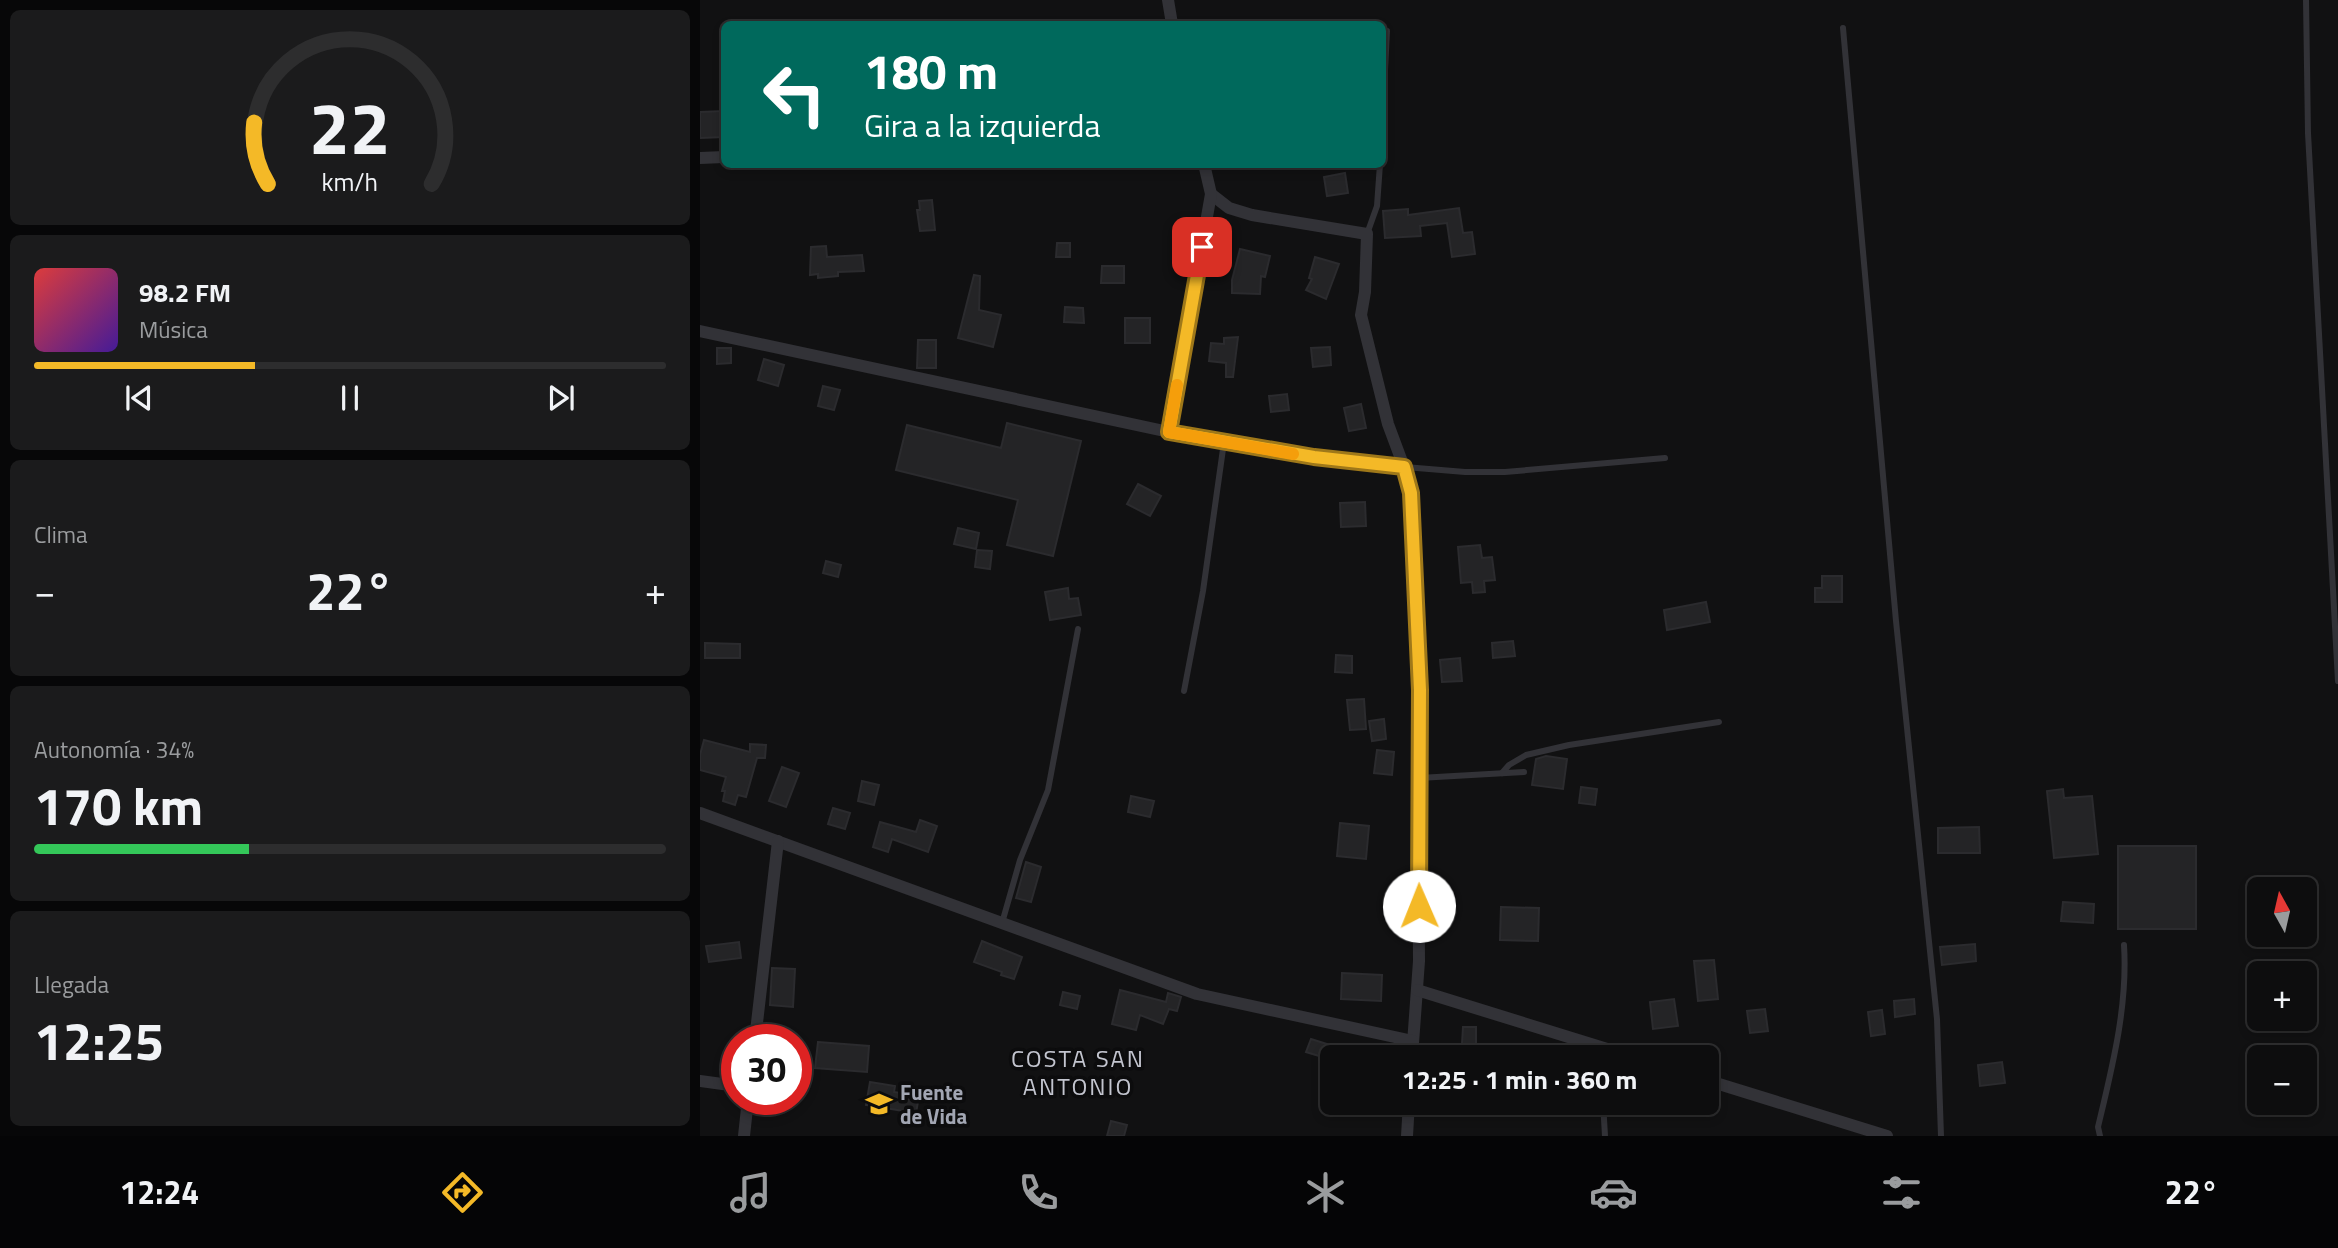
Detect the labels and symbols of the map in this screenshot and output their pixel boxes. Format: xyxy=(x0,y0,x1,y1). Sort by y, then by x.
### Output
pin xyxy=(1172,217,1232,277)
position arrow xyxy=(1382,869,1456,943)
north arrow xyxy=(2247,877,2317,947)
speed limit sign: 30 xyxy=(721,1024,812,1115)
district label: COSTA SAN ANTONIO xyxy=(1011,1040,1145,1104)
place label: Fuente de Vida xyxy=(900,1076,967,1132)
school or university icon: Fuente de Vida xyxy=(864,1089,894,1119)

